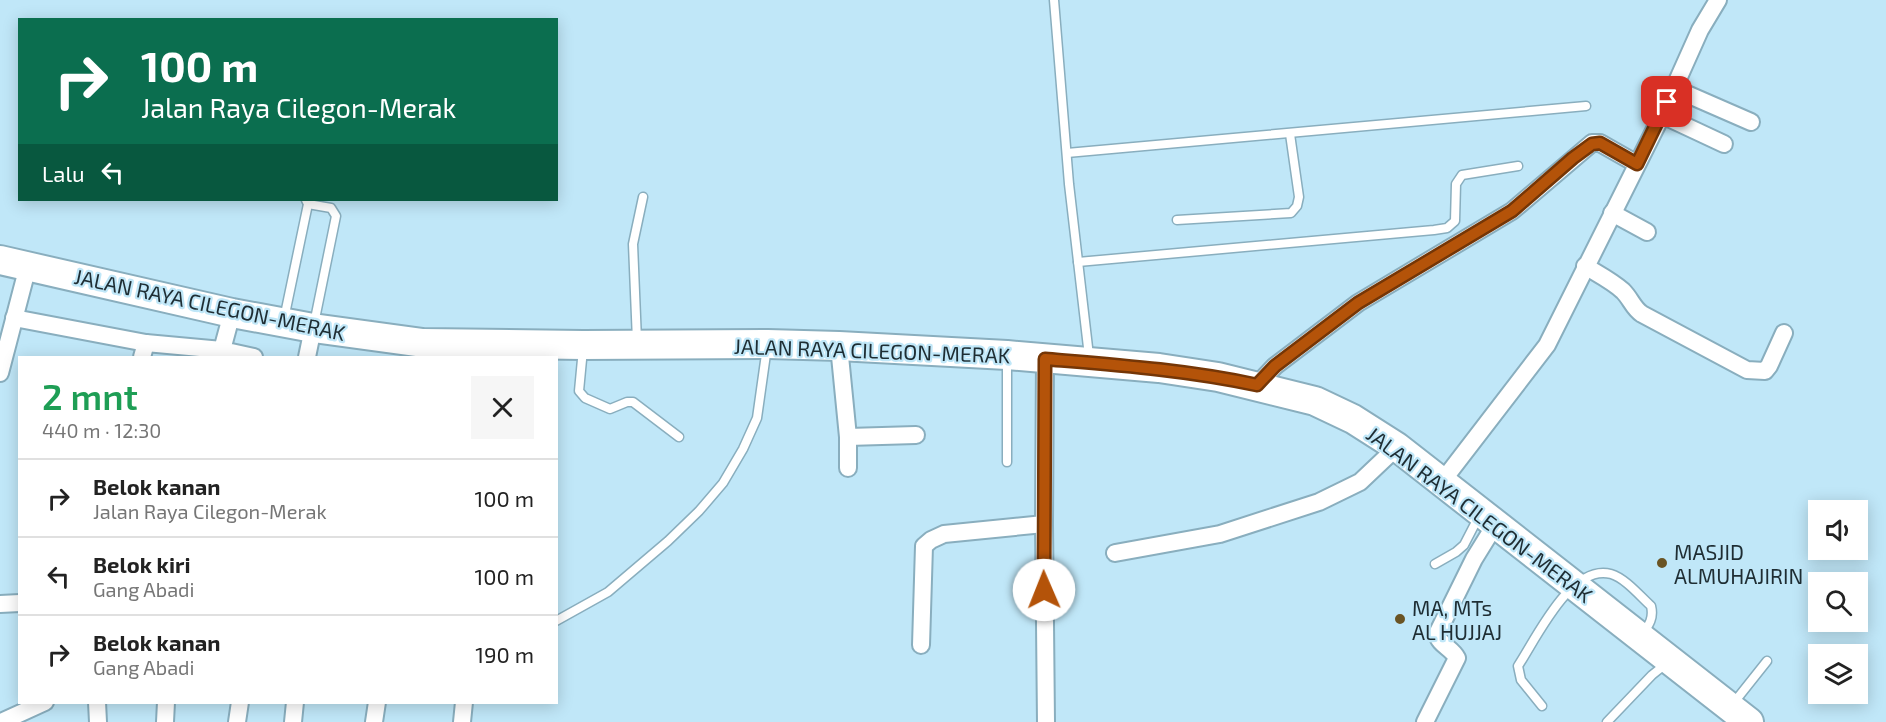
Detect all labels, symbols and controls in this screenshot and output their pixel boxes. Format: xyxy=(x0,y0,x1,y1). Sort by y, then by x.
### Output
text: 100 m xyxy=(141,40,258,90)
icon: right xyxy=(42,42,120,120)
pin xyxy=(1641,76,1692,127)
icon: arrive xyxy=(1650,85,1683,118)
text: Jalan Raya Cilegon-Merak xyxy=(141,91,456,123)
icon: left xyxy=(96,156,129,189)
text: Lalu xyxy=(42,160,84,186)
street label: JALAN RAYA CILEGON-MERAK xyxy=(72,263,348,345)
street label: JALAN RAYA CILEGON-MERAK xyxy=(733,333,1011,367)
text: 2 mnt xyxy=(42,374,138,417)
button: close xyxy=(471,376,534,439)
text: 440 m · 12:30 xyxy=(42,418,161,442)
street label: JALAN RAYA CILEGON-MERAK xyxy=(1362,421,1598,608)
text: Belok kanan xyxy=(93,473,220,499)
icon: right xyxy=(42,482,75,515)
text: 100 m xyxy=(475,485,534,511)
text: Jalan Raya Cilegon-Merak xyxy=(93,499,327,523)
map controls xyxy=(1808,500,1868,704)
button: sound xyxy=(1808,500,1868,560)
place label: MASJID ALMUHAJIRIN xyxy=(1674,539,1803,588)
text: Belok kiri xyxy=(93,551,190,577)
marker: MASJID ALMUHAJIRIN xyxy=(1655,556,1669,570)
position arrow xyxy=(1012,558,1076,622)
icon: left xyxy=(42,560,75,593)
text: 100 m xyxy=(475,563,534,589)
button: search xyxy=(1808,572,1868,632)
text: Gang Abadi xyxy=(93,577,195,601)
place label: MA, MTs AL HUJJAJ xyxy=(1412,595,1502,644)
marker: MA, MTs AL HUJJAJ xyxy=(1393,612,1407,626)
text: Belok kanan xyxy=(93,629,220,655)
icon: right xyxy=(42,638,75,671)
text: 190 m xyxy=(475,641,534,667)
button: layers xyxy=(1808,644,1868,704)
text: Gang Abadi xyxy=(93,655,195,679)

